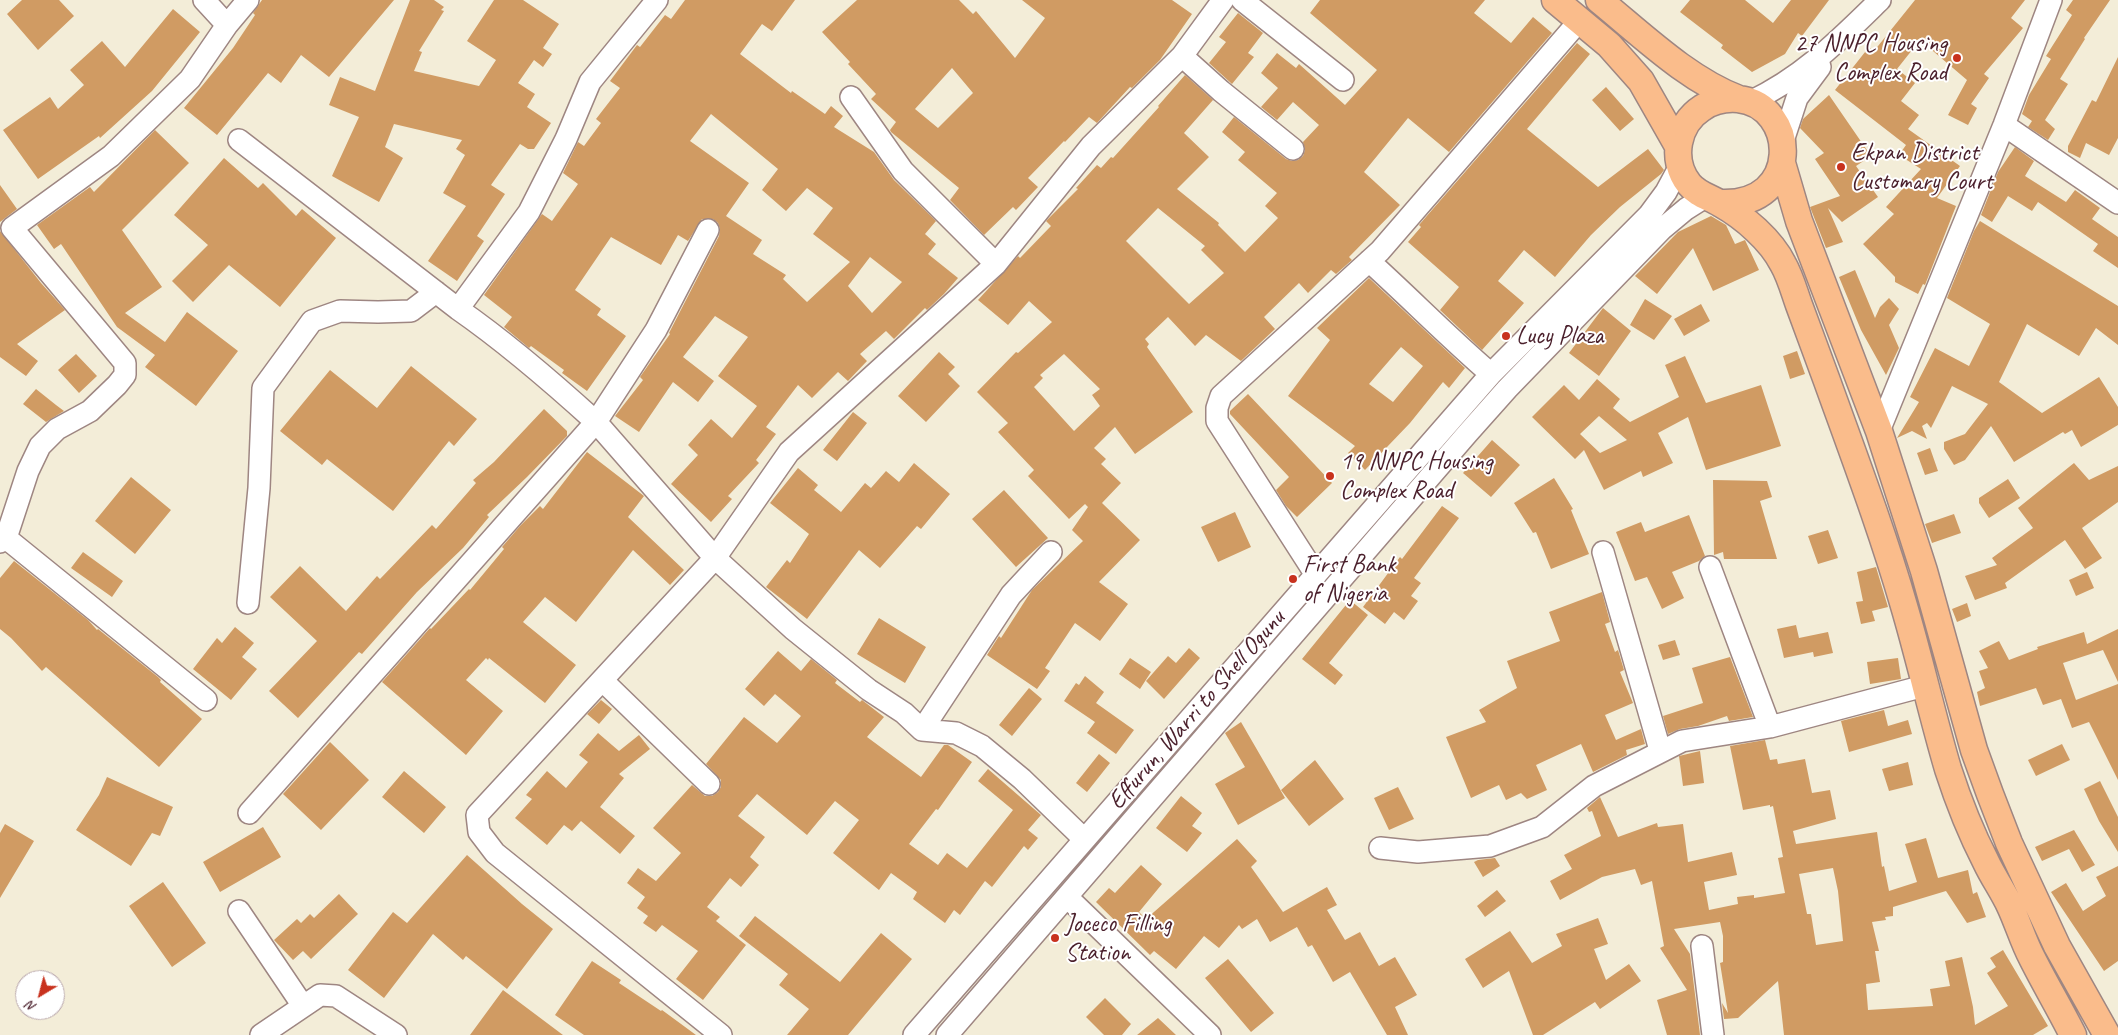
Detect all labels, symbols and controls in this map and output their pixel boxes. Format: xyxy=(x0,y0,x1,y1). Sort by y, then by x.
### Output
place label: 27 NNPC Housing Complex Road xyxy=(1794,29,1947,88)
marker: 27 NNPC Housing Complex Road xyxy=(1951,52,1963,64)
place label: Ekpan District Customary Court xyxy=(1851,138,1992,197)
marker: Ekpan District Customary Court xyxy=(1835,161,1847,173)
place label: Lucy Plaza xyxy=(1516,321,1603,351)
marker: Lucy Plaza xyxy=(1500,330,1512,342)
place label: 19 NNPC Housing Complex Road xyxy=(1340,447,1493,506)
marker: 19 NNPC Housing Complex Road xyxy=(1324,470,1336,482)
place label: First Bank of Nigeria xyxy=(1303,550,1395,609)
marker: First Bank of Nigeria xyxy=(1287,573,1299,585)
street label: Effurun, Warri to Shell Ogunu xyxy=(1102,604,1292,816)
place label: Joceco Filling Station xyxy=(1065,909,1171,968)
marker: Joceco Filling Station xyxy=(1049,932,1061,944)
north arrow xyxy=(15,970,65,1020)
text: N xyxy=(23,997,40,1016)

